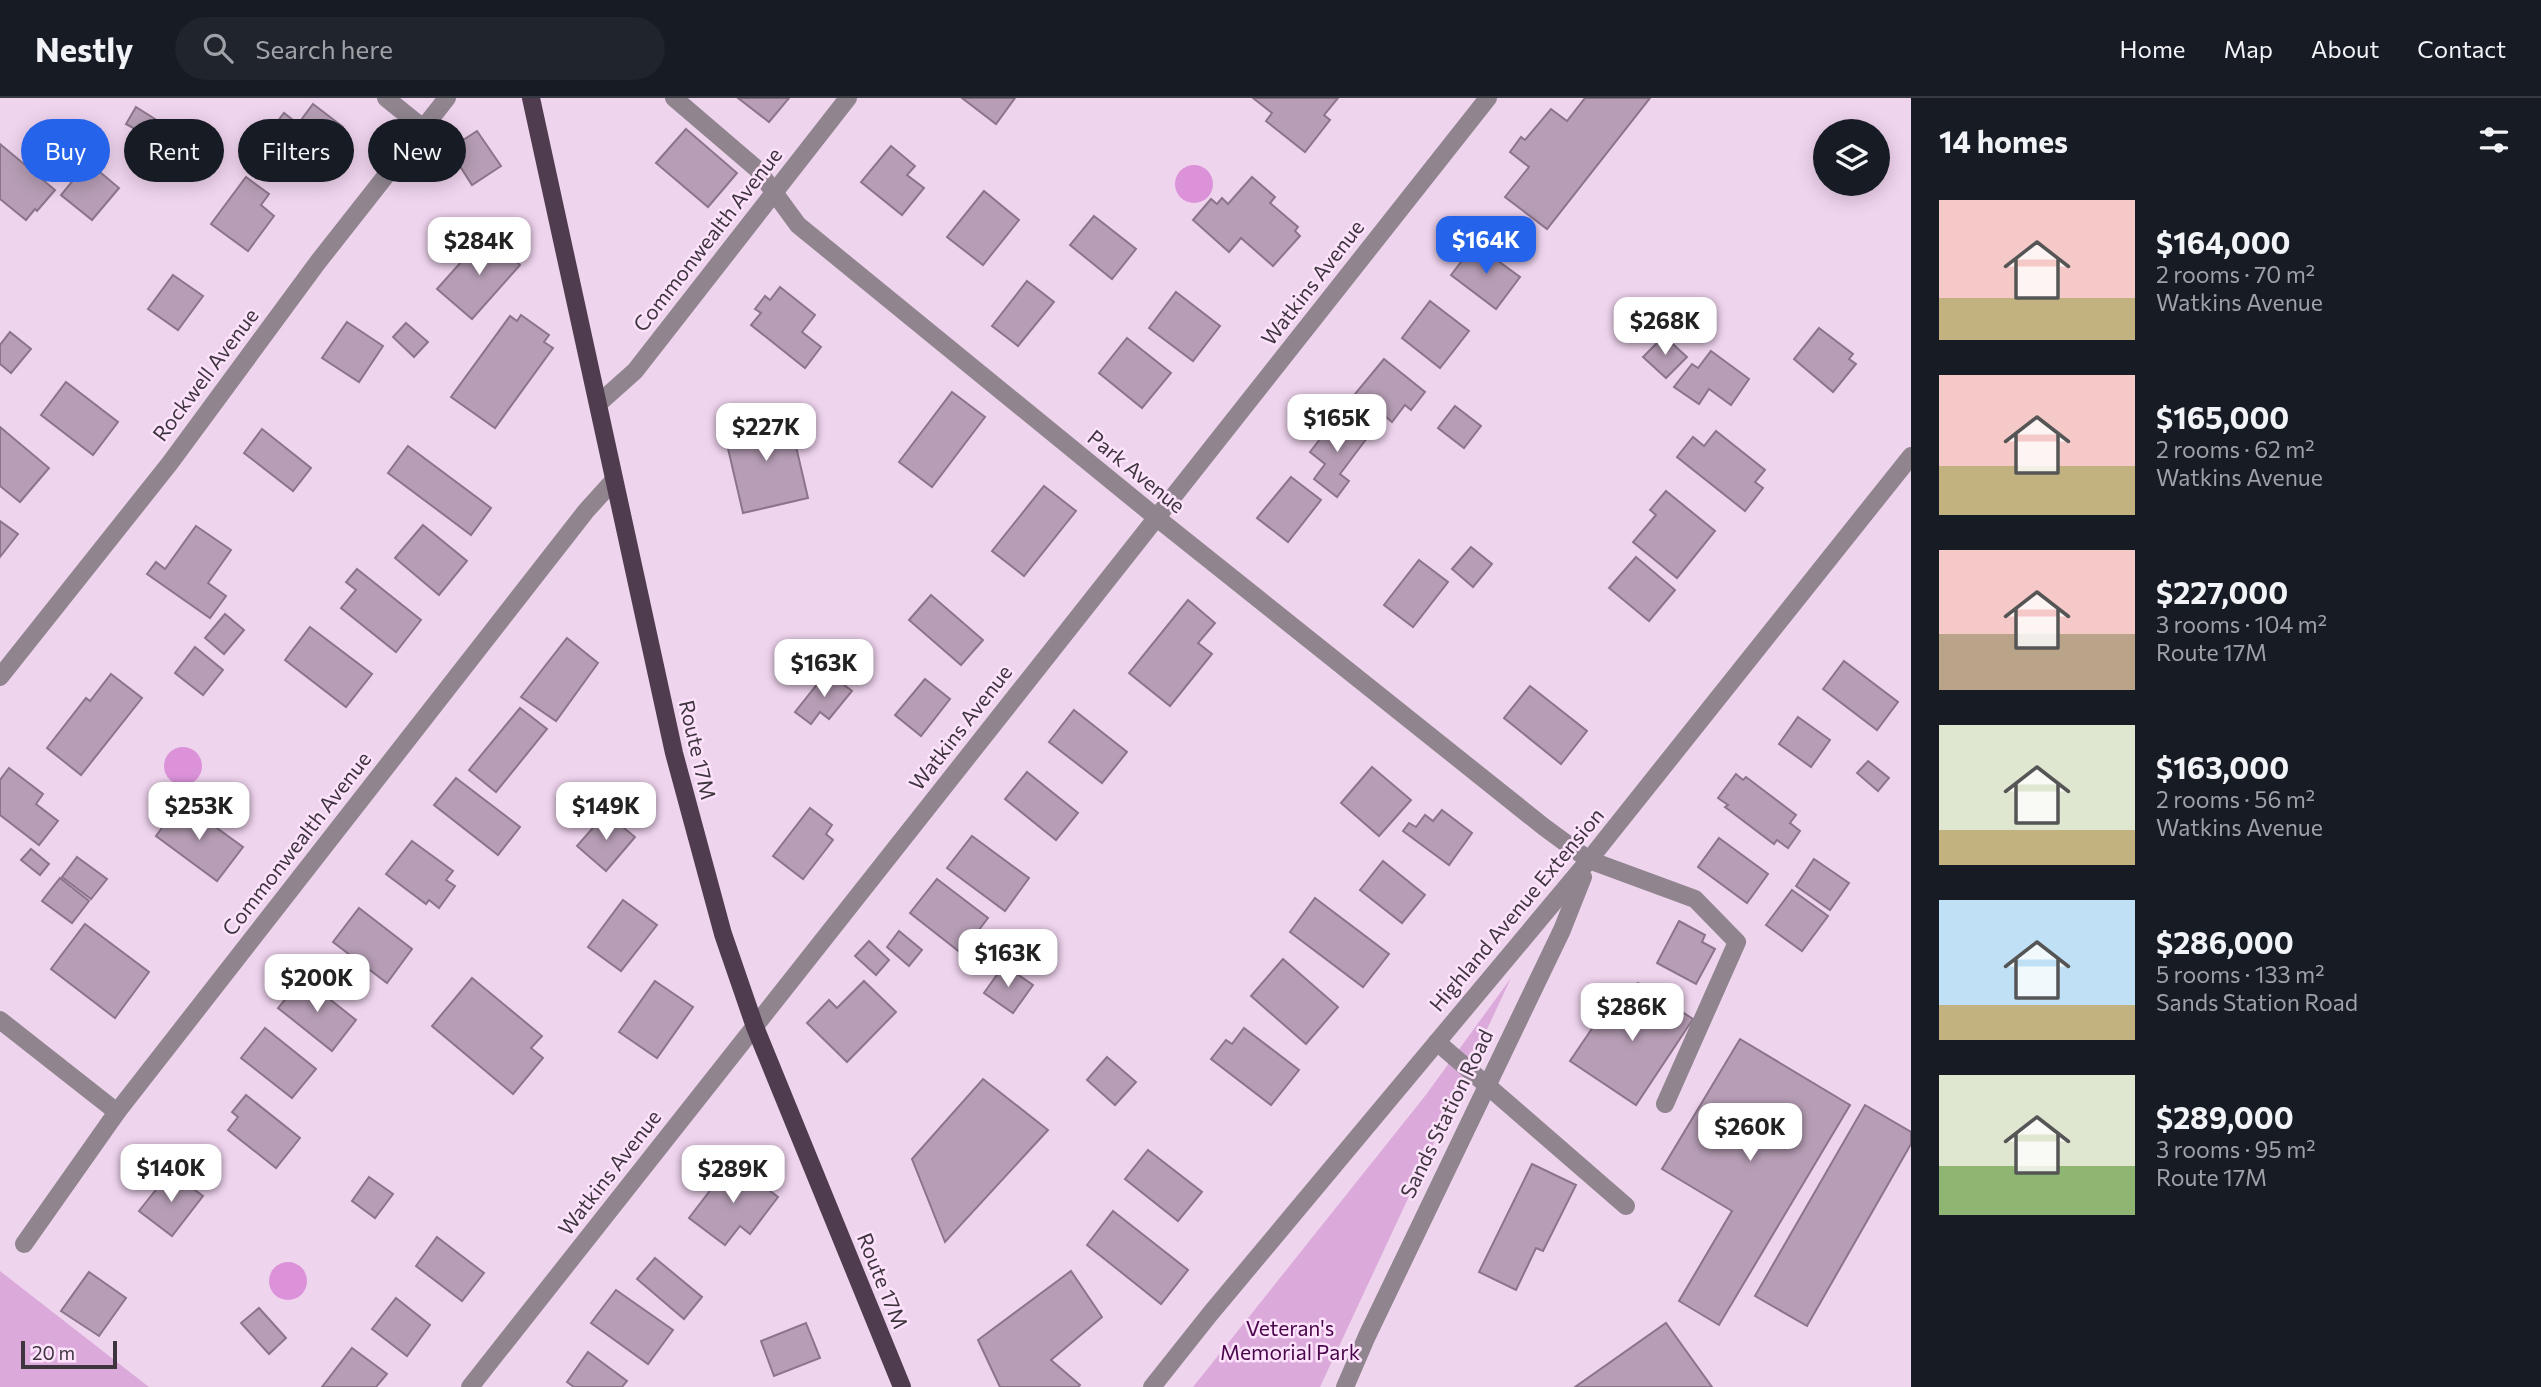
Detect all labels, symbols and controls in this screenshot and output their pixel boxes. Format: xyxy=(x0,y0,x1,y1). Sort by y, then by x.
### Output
search box xyxy=(175,17,665,80)
text: Nestly xyxy=(35,28,133,69)
icon: search xyxy=(199,29,237,67)
text: Search here xyxy=(255,33,393,64)
text: Home xyxy=(2120,34,2186,63)
text: Map xyxy=(2224,34,2273,63)
text: About xyxy=(2311,34,2379,63)
text: Contact xyxy=(2417,34,2506,63)
chip: Buy xyxy=(21,119,110,182)
chip: Rent xyxy=(124,119,224,182)
chip: Filters xyxy=(238,119,354,182)
chip: New xyxy=(368,119,466,182)
map controls xyxy=(1813,119,1890,196)
button: layers xyxy=(1813,119,1890,196)
icon: filters xyxy=(2475,121,2513,159)
text: 14 homes xyxy=(1939,122,2068,159)
street label: Commonwealth Avenue xyxy=(627,142,786,336)
street label: Watkins Avenue xyxy=(1255,214,1369,350)
pin: $164K xyxy=(1437,216,1535,276)
pin: $284K xyxy=(430,218,528,277)
text: $164,000 xyxy=(2156,223,2291,260)
text: $164K xyxy=(1452,225,1520,253)
text: $284K xyxy=(444,226,514,254)
icon: home xyxy=(1995,228,2079,312)
text: 2 rooms · 70 m² xyxy=(2156,260,2315,288)
text: Watkins Avenue xyxy=(2156,288,2323,316)
pin: $268K xyxy=(1616,298,1714,357)
street label: Rockwell Avenue xyxy=(147,303,263,445)
text: $268K xyxy=(1630,306,1700,334)
pin: $165K xyxy=(1288,394,1386,454)
text: $165,000 xyxy=(2156,398,2289,435)
text: $165K xyxy=(1303,403,1371,431)
icon: home xyxy=(1995,403,2079,487)
pin: $227K xyxy=(717,404,815,463)
text: $227K xyxy=(732,412,800,440)
street label: Park Avenue xyxy=(1083,424,1191,518)
text: 2 rooms · 62 m² xyxy=(2156,435,2315,463)
text: Watkins Avenue xyxy=(2156,463,2323,491)
text: $227,000 xyxy=(2156,573,2288,610)
icon: home xyxy=(1995,578,2079,662)
text: 3 rooms · 104 m² xyxy=(2156,610,2327,638)
text: Route 17M xyxy=(2156,638,2267,666)
pin: $163K xyxy=(775,640,873,699)
text: $163K xyxy=(790,648,858,676)
street label: Watkins Avenue xyxy=(903,659,1017,795)
street label: Route 17M xyxy=(675,697,722,802)
street label: Commonwealth Avenue xyxy=(216,746,375,940)
text: $163,000 xyxy=(2156,748,2289,785)
icon: home xyxy=(1995,753,2079,837)
pin: $253K xyxy=(150,782,248,842)
pin: $149K xyxy=(557,782,655,842)
text: 2 rooms · 56 m² xyxy=(2156,785,2315,813)
text: $253K xyxy=(164,791,234,819)
text: $149K xyxy=(572,791,640,819)
street label: Highland Avenue Extension xyxy=(1423,802,1608,1016)
text: Watkins Avenue xyxy=(2156,813,2323,841)
text: $286,000 xyxy=(2156,923,2294,960)
icon: home xyxy=(1995,928,2079,1012)
pin: $163K xyxy=(959,930,1057,989)
text: $163K xyxy=(974,938,1042,966)
pin: $200K xyxy=(268,954,366,1014)
text: 5 rooms · 133 m² xyxy=(2156,960,2324,988)
text: $200K xyxy=(281,963,353,991)
pin: $286K xyxy=(1583,984,1681,1043)
text: Sands Station Road xyxy=(2156,988,2358,1016)
text: $286K xyxy=(1597,992,1667,1020)
street label: Sands Station Road xyxy=(1394,1025,1497,1202)
text: $289,000 xyxy=(2156,1098,2294,1135)
icon: home xyxy=(1995,1103,2079,1187)
street label: Watkins Avenue xyxy=(552,1104,666,1240)
pin: $260K xyxy=(1701,1104,1799,1163)
text: $260K xyxy=(1714,1112,1786,1140)
text: 3 rooms · 95 m² xyxy=(2156,1135,2315,1163)
pin: $140K xyxy=(122,1144,220,1204)
pin: $289K xyxy=(684,1146,782,1205)
text: $140K xyxy=(136,1153,206,1181)
text: $289K xyxy=(698,1154,768,1182)
text: Route 17M xyxy=(2156,1163,2267,1191)
street label: Route 17M xyxy=(853,1229,914,1332)
park label: Veteran's Memorial Park xyxy=(1220,1315,1360,1364)
scale bar xyxy=(21,1338,117,1370)
text: 20 m xyxy=(32,1341,75,1364)

